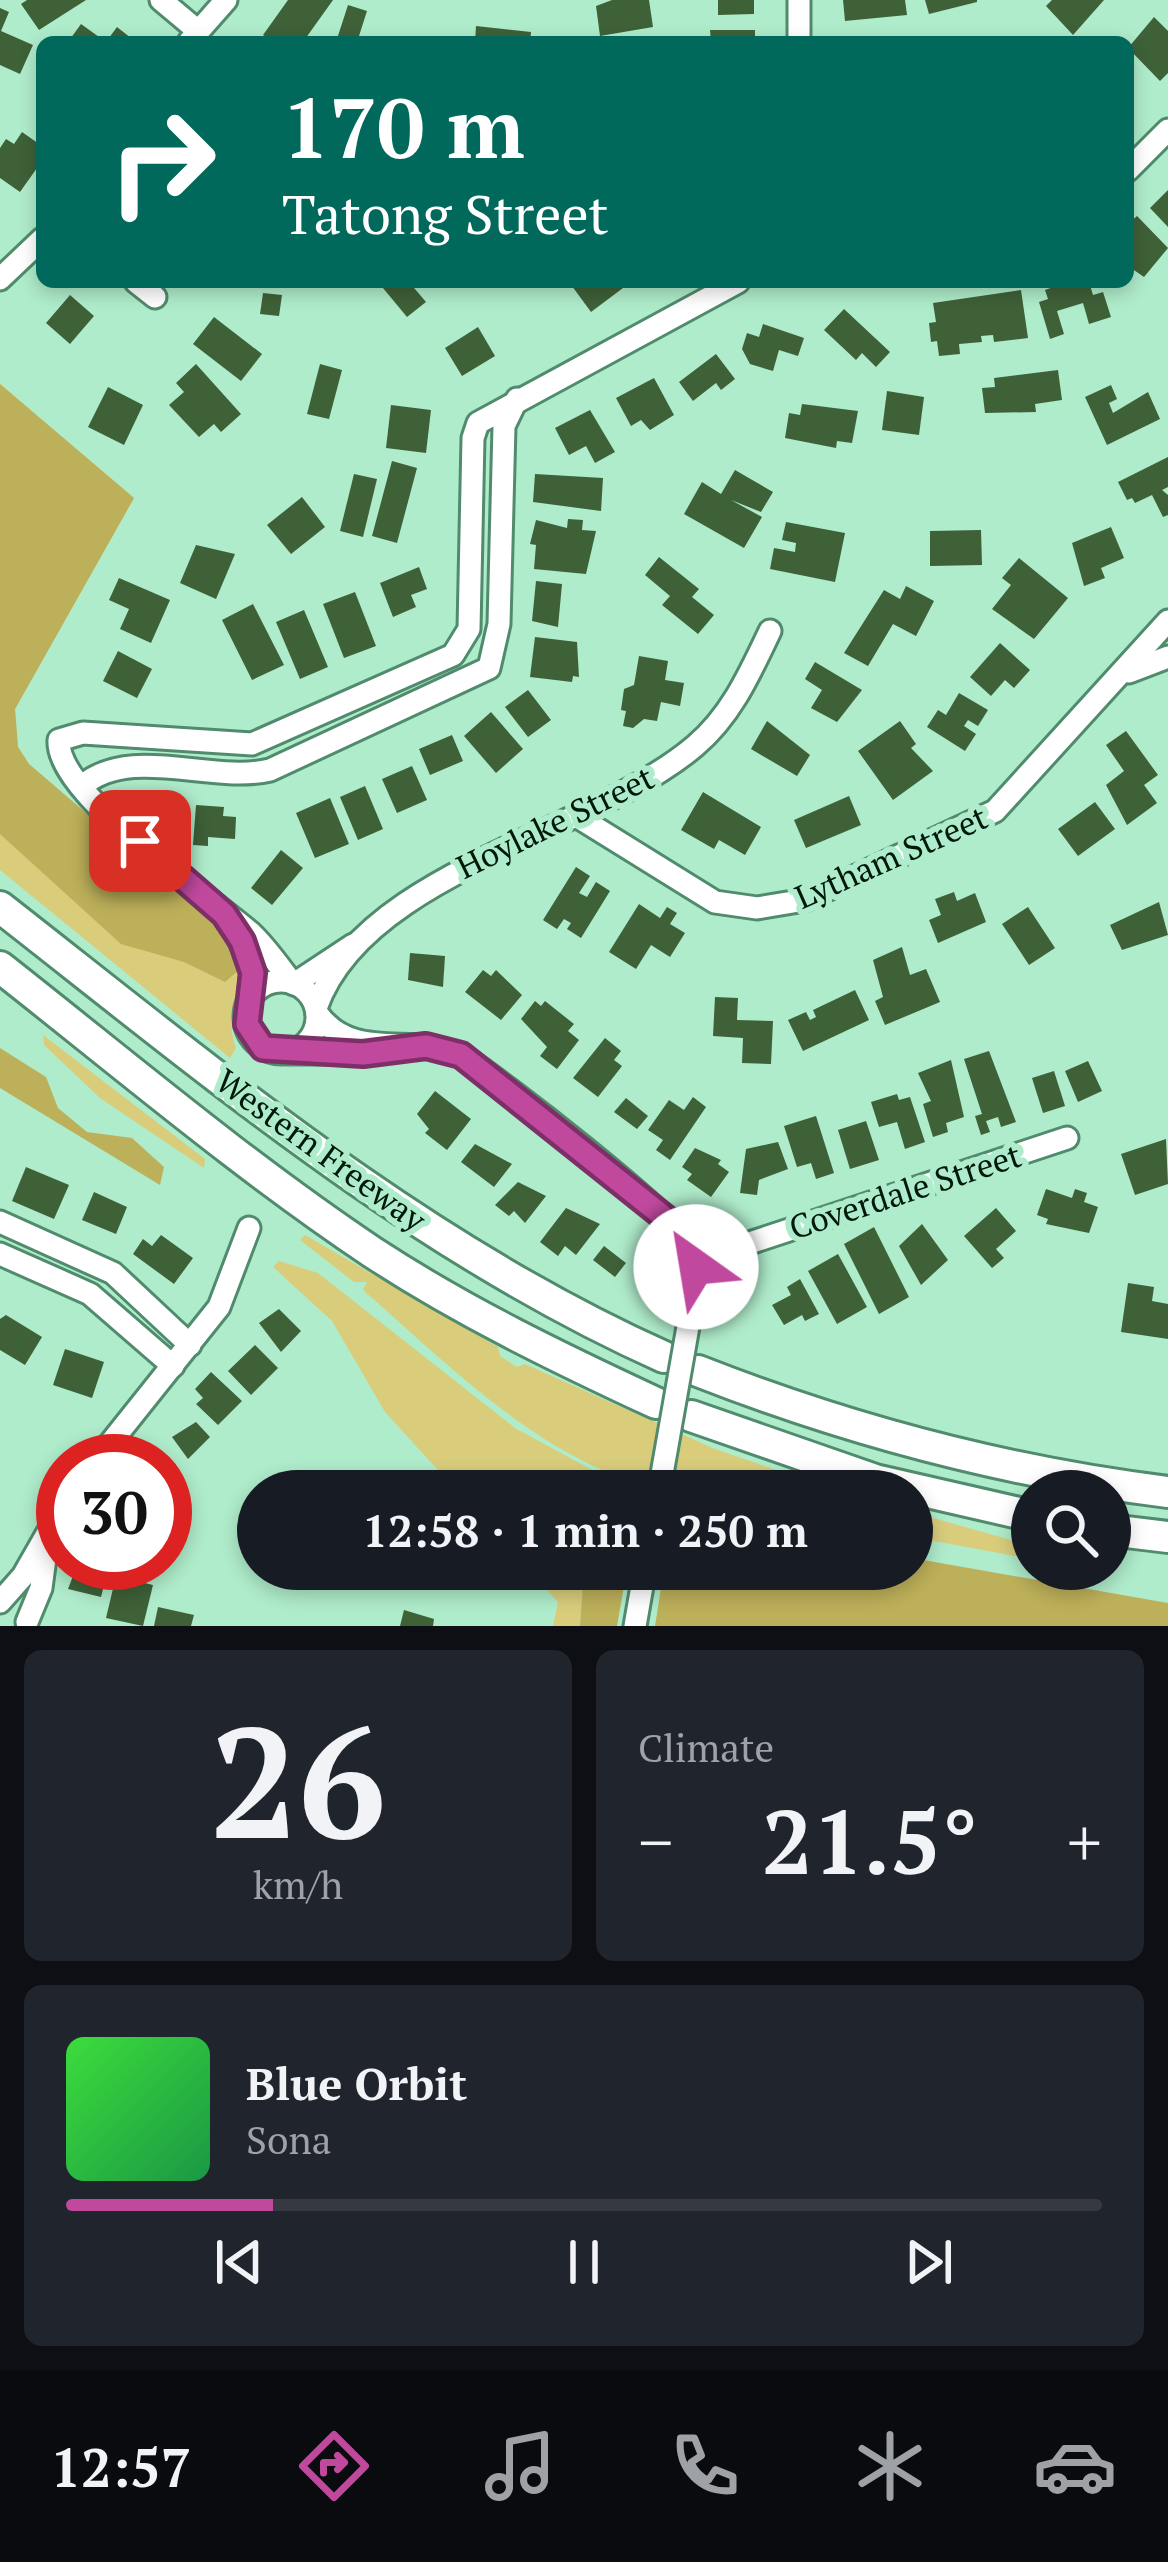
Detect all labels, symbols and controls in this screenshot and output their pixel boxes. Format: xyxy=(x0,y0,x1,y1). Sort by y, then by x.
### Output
text: 170 m xyxy=(282,71,525,182)
icon: right xyxy=(84,84,240,240)
text: Tatong Street xyxy=(282,178,609,249)
street label: Hoylake Street xyxy=(449,755,660,888)
pin xyxy=(89,790,191,892)
street label: Lytham Street xyxy=(788,795,994,918)
icon: arrive xyxy=(107,808,173,874)
street label: Western Freeway xyxy=(208,1059,436,1241)
street label: Coverdale Street xyxy=(784,1133,1026,1248)
position arrow xyxy=(633,1204,759,1330)
speed limit sign: 30 xyxy=(36,1434,192,1590)
map controls xyxy=(1011,1470,1131,1590)
button: search xyxy=(1011,1470,1131,1590)
text: 12:58 · 1 min · 250 m xyxy=(362,1500,808,1560)
text: 26 xyxy=(210,1676,386,1883)
text: Climate xyxy=(638,1721,774,1773)
text: 21.5° xyxy=(762,1780,978,1900)
text: − xyxy=(638,1797,673,1885)
text: + xyxy=(1067,1797,1102,1885)
text: km/h xyxy=(253,1858,343,1910)
text: Blue Orbit xyxy=(246,2053,467,2113)
text: Sona xyxy=(246,2113,331,2165)
icon: previous xyxy=(206,2229,272,2295)
icon: pause xyxy=(551,2229,617,2295)
icon: next xyxy=(896,2229,962,2295)
icon: directions xyxy=(292,2424,376,2508)
icon: music xyxy=(478,2424,562,2508)
icon: phone xyxy=(663,2424,747,2508)
icon: climate xyxy=(848,2424,932,2508)
icon: car xyxy=(1033,2424,1117,2508)
text: 12:57 xyxy=(51,2431,191,2502)

